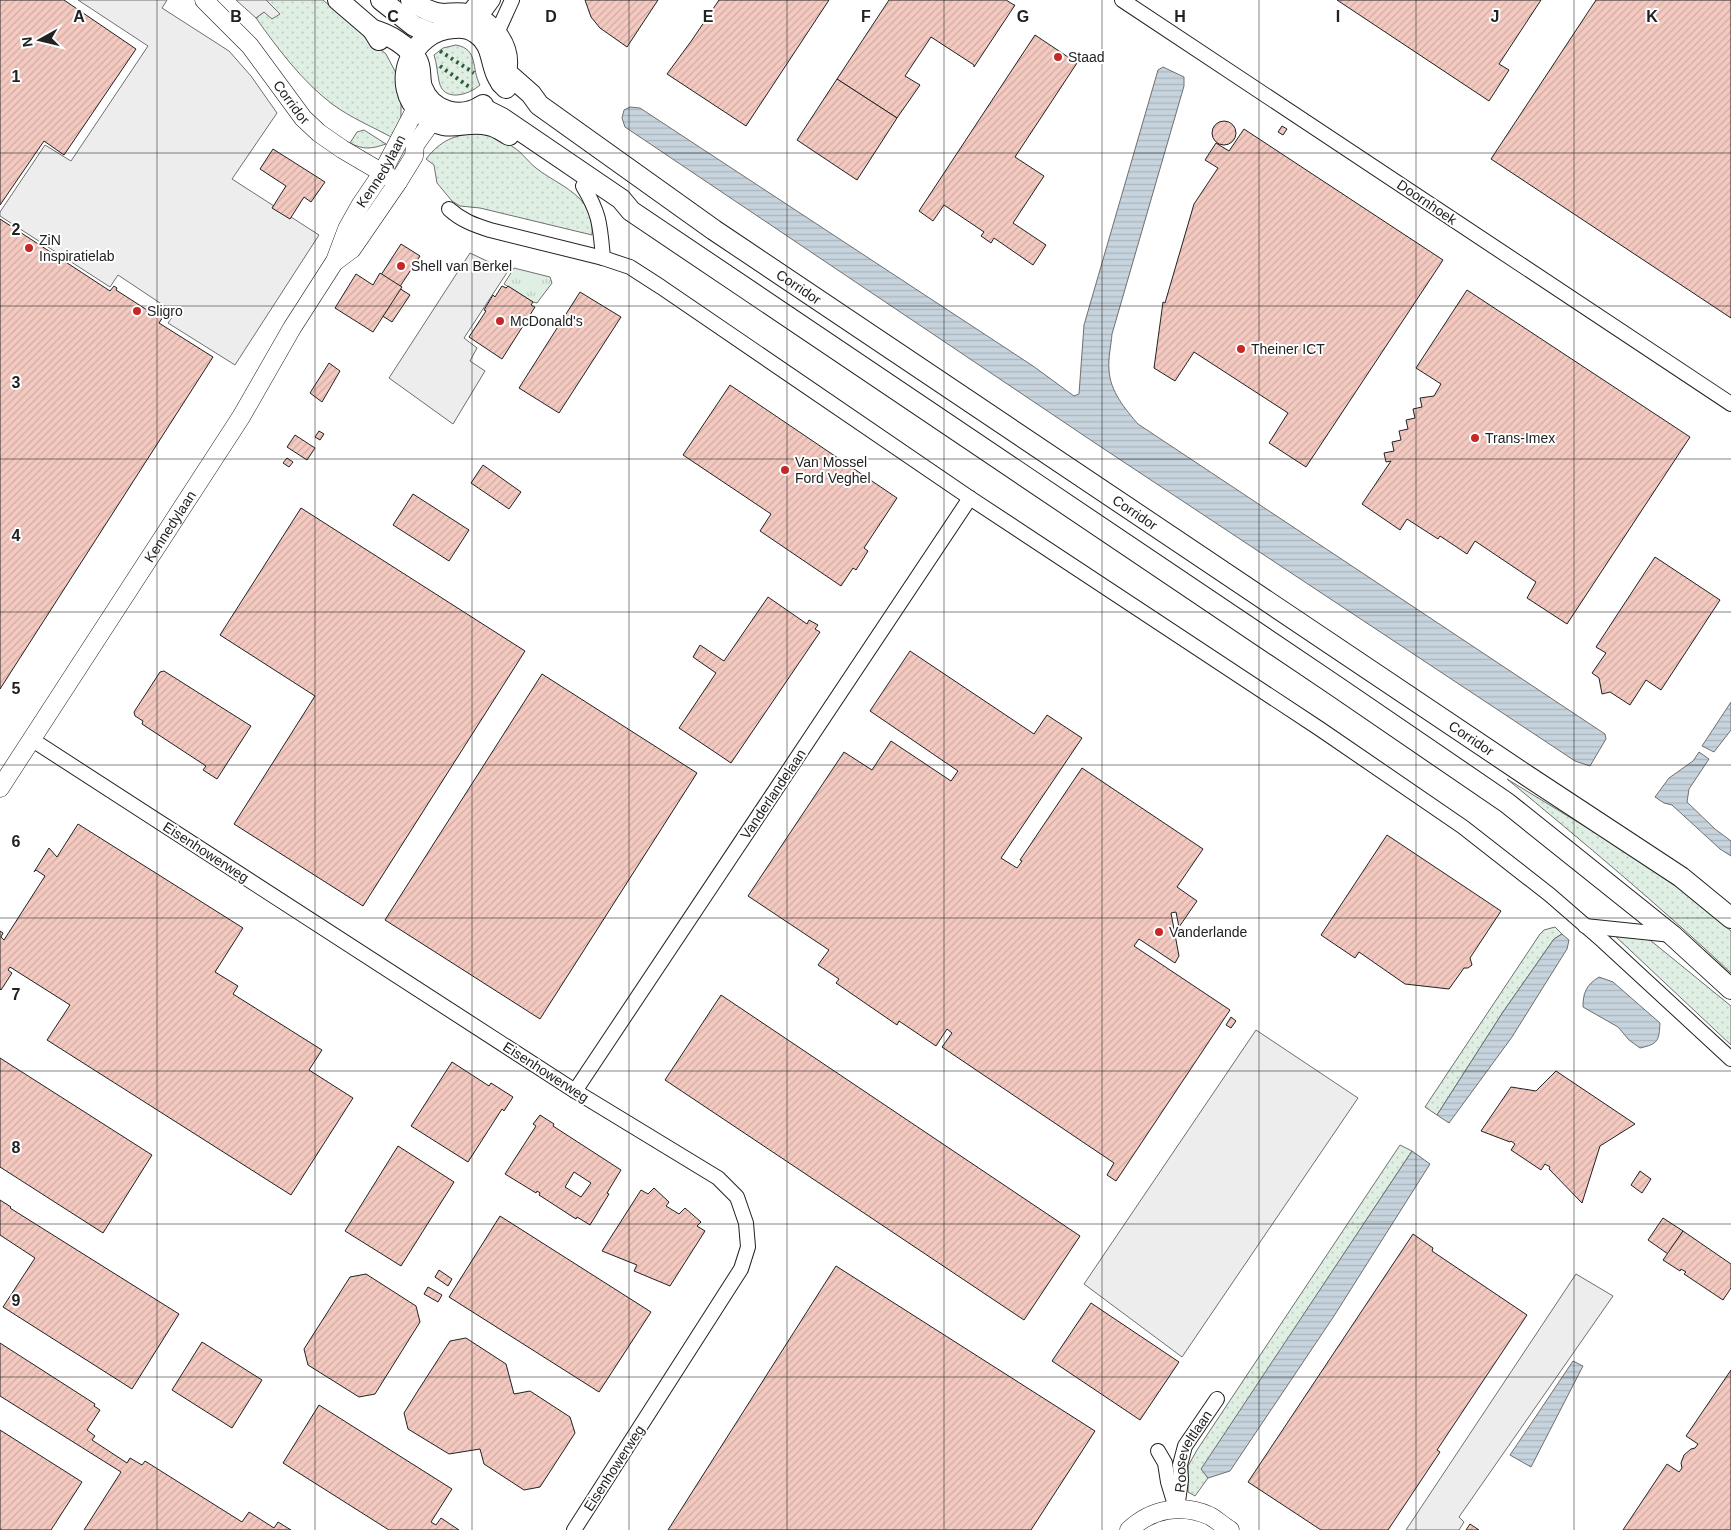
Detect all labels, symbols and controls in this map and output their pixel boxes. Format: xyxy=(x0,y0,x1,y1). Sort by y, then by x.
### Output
text: A xyxy=(73,8,85,25)
text: B xyxy=(230,8,242,25)
text: C xyxy=(387,8,399,25)
text: D xyxy=(545,8,557,25)
text: E xyxy=(703,8,714,25)
text: F xyxy=(861,8,871,25)
text: G xyxy=(1017,8,1029,25)
text: H xyxy=(1174,8,1186,25)
text: I xyxy=(1336,8,1340,25)
text: J xyxy=(1491,8,1499,25)
text: K xyxy=(1646,8,1658,25)
north arrow xyxy=(15,15,65,65)
text: N xyxy=(18,36,36,48)
place label: Staad xyxy=(1068,49,1105,65)
marker: Staad xyxy=(1052,51,1064,63)
text: 1 xyxy=(12,68,21,85)
street label: Corridor xyxy=(270,77,313,128)
street label: Kennedylaan xyxy=(353,132,409,210)
street label: Doornhoek xyxy=(1394,176,1461,228)
text: 2 xyxy=(12,221,21,238)
place label: ZiN Inspiratielab xyxy=(39,232,115,264)
marker: ZiN Inspiratielab xyxy=(23,242,35,254)
place label: Shell van Berkel xyxy=(411,258,512,274)
marker: Shell van Berkel xyxy=(395,260,407,272)
street label: Corridor xyxy=(773,266,824,308)
place label: Sligro xyxy=(147,303,183,319)
marker: Sligro xyxy=(131,305,143,317)
place label: McDonald's xyxy=(510,313,583,329)
marker: McDonald's xyxy=(494,315,506,327)
place label: Theiner ICT xyxy=(1251,341,1325,357)
marker: Theiner ICT xyxy=(1235,343,1247,355)
text: 3 xyxy=(12,374,21,391)
place label: Trans-Imex xyxy=(1485,430,1555,446)
marker: Trans-Imex xyxy=(1469,432,1481,444)
place label: Van Mossel Ford Veghel xyxy=(795,454,871,486)
marker: Van Mossel Ford Veghel xyxy=(779,464,791,476)
street label: Kennedylaan xyxy=(141,488,199,565)
street label: Corridor xyxy=(1110,492,1161,534)
text: 4 xyxy=(12,527,21,544)
text: 5 xyxy=(12,680,21,697)
street label: Corridor xyxy=(1446,718,1497,759)
street label: Vanderlandelaan xyxy=(737,746,809,842)
street label: Eisenhowerweg xyxy=(160,818,252,886)
text: 6 xyxy=(12,833,21,850)
place label: Vanderlande xyxy=(1169,924,1248,940)
marker: Vanderlande xyxy=(1153,926,1165,938)
text: 7 xyxy=(12,986,21,1003)
street label: Eisenhowerweg xyxy=(500,1038,592,1106)
text: 8 xyxy=(12,1139,21,1156)
text: 9 xyxy=(12,1292,21,1309)
street label: Rooseveltlaan xyxy=(1171,1407,1215,1494)
street label: Eisenhowerweg xyxy=(580,1422,648,1514)

